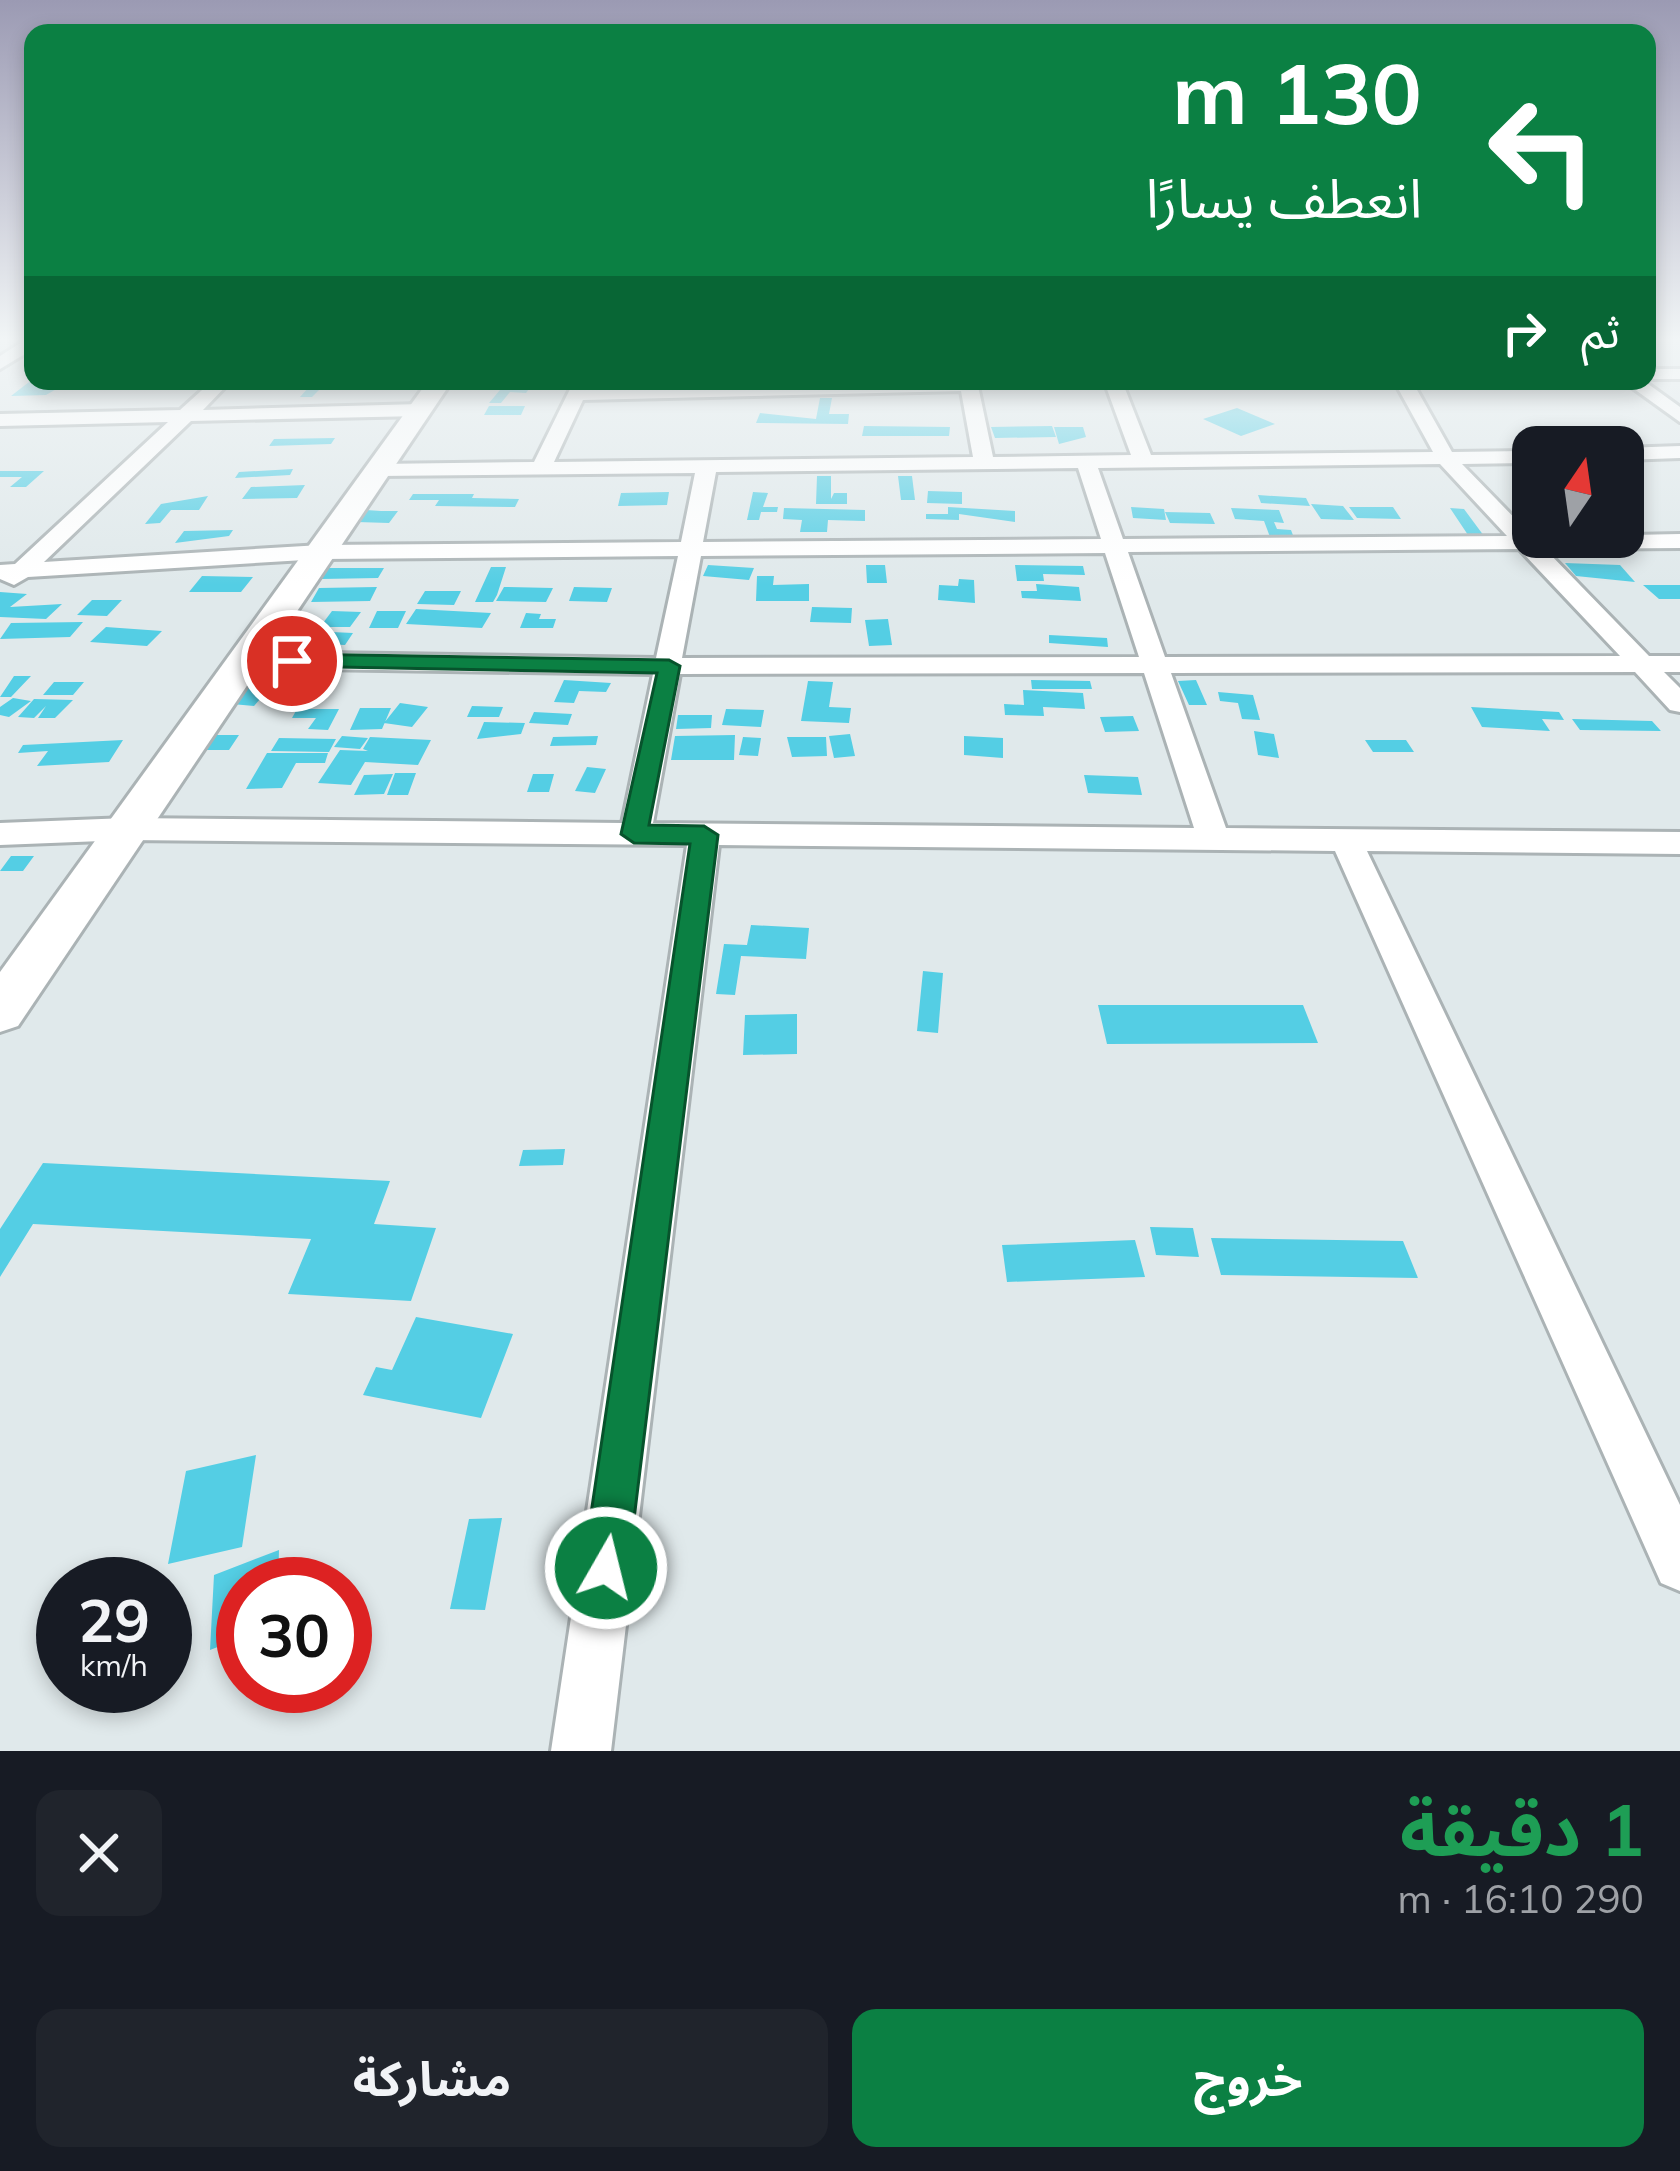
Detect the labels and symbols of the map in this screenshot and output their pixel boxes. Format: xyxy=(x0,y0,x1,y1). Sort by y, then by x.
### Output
north arrow xyxy=(1512,426,1644,558)
pin xyxy=(241,610,343,712)
position arrow xyxy=(543,1505,669,1631)
speed limit sign: 30 xyxy=(216,1557,372,1713)

